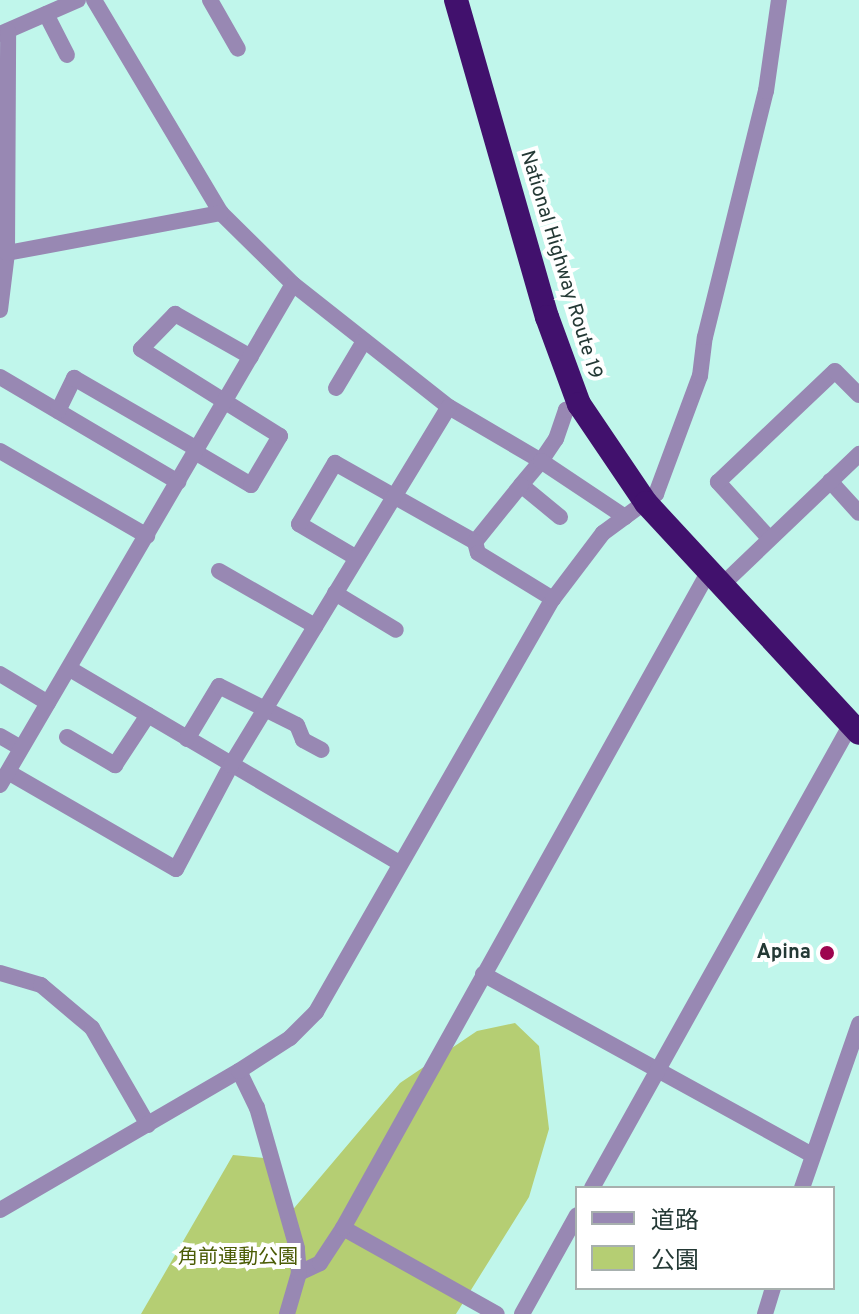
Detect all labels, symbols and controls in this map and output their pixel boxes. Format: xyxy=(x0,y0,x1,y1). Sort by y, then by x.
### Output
street label: National Highway Route 19 xyxy=(514,148,606,382)
place label: Apina xyxy=(756,941,811,965)
marker: Apina xyxy=(818,944,836,962)
legend xyxy=(575,1186,835,1290)
text: 道路 xyxy=(651,1207,699,1237)
park label: 角前運動公園 xyxy=(178,1246,298,1270)
text: 公園 xyxy=(651,1247,699,1277)

